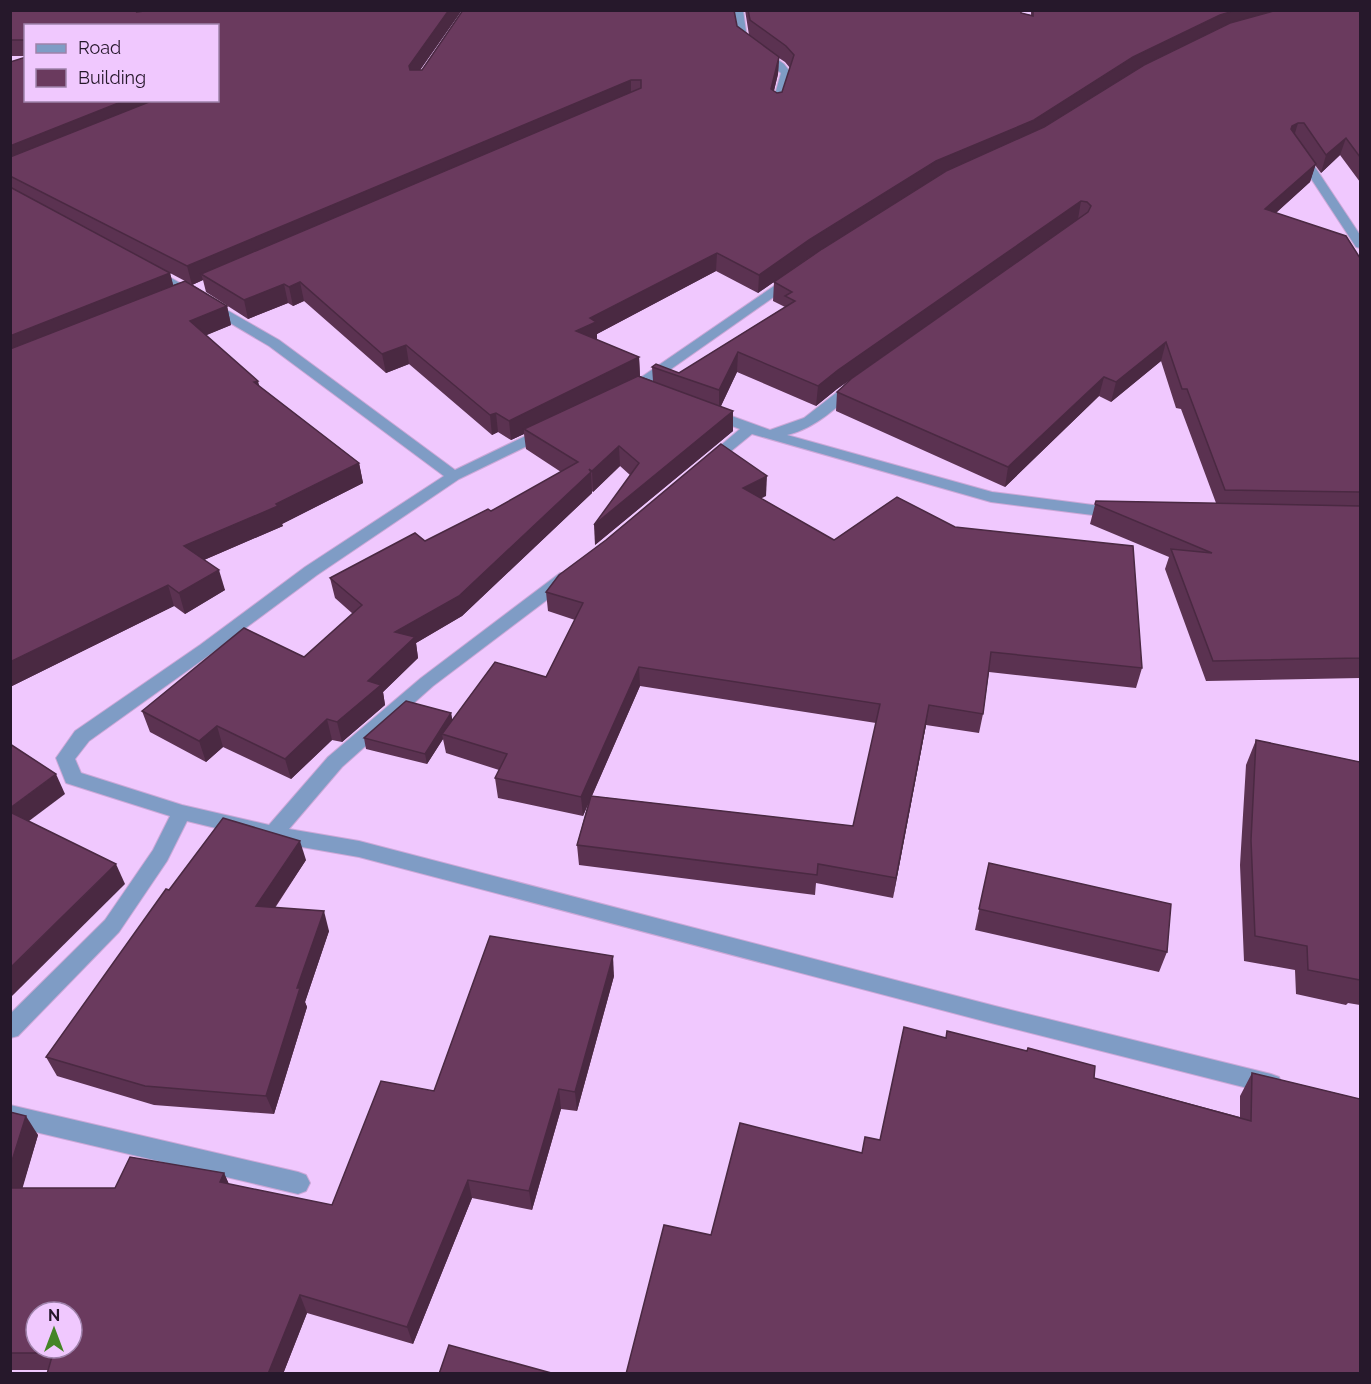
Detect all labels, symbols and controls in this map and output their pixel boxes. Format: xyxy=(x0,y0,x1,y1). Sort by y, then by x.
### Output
legend xyxy=(24,24,219,102)
text: Road xyxy=(78,37,121,58)
text: Building xyxy=(78,67,146,88)
north arrow xyxy=(24,1300,84,1360)
text: N xyxy=(48,1306,60,1325)

